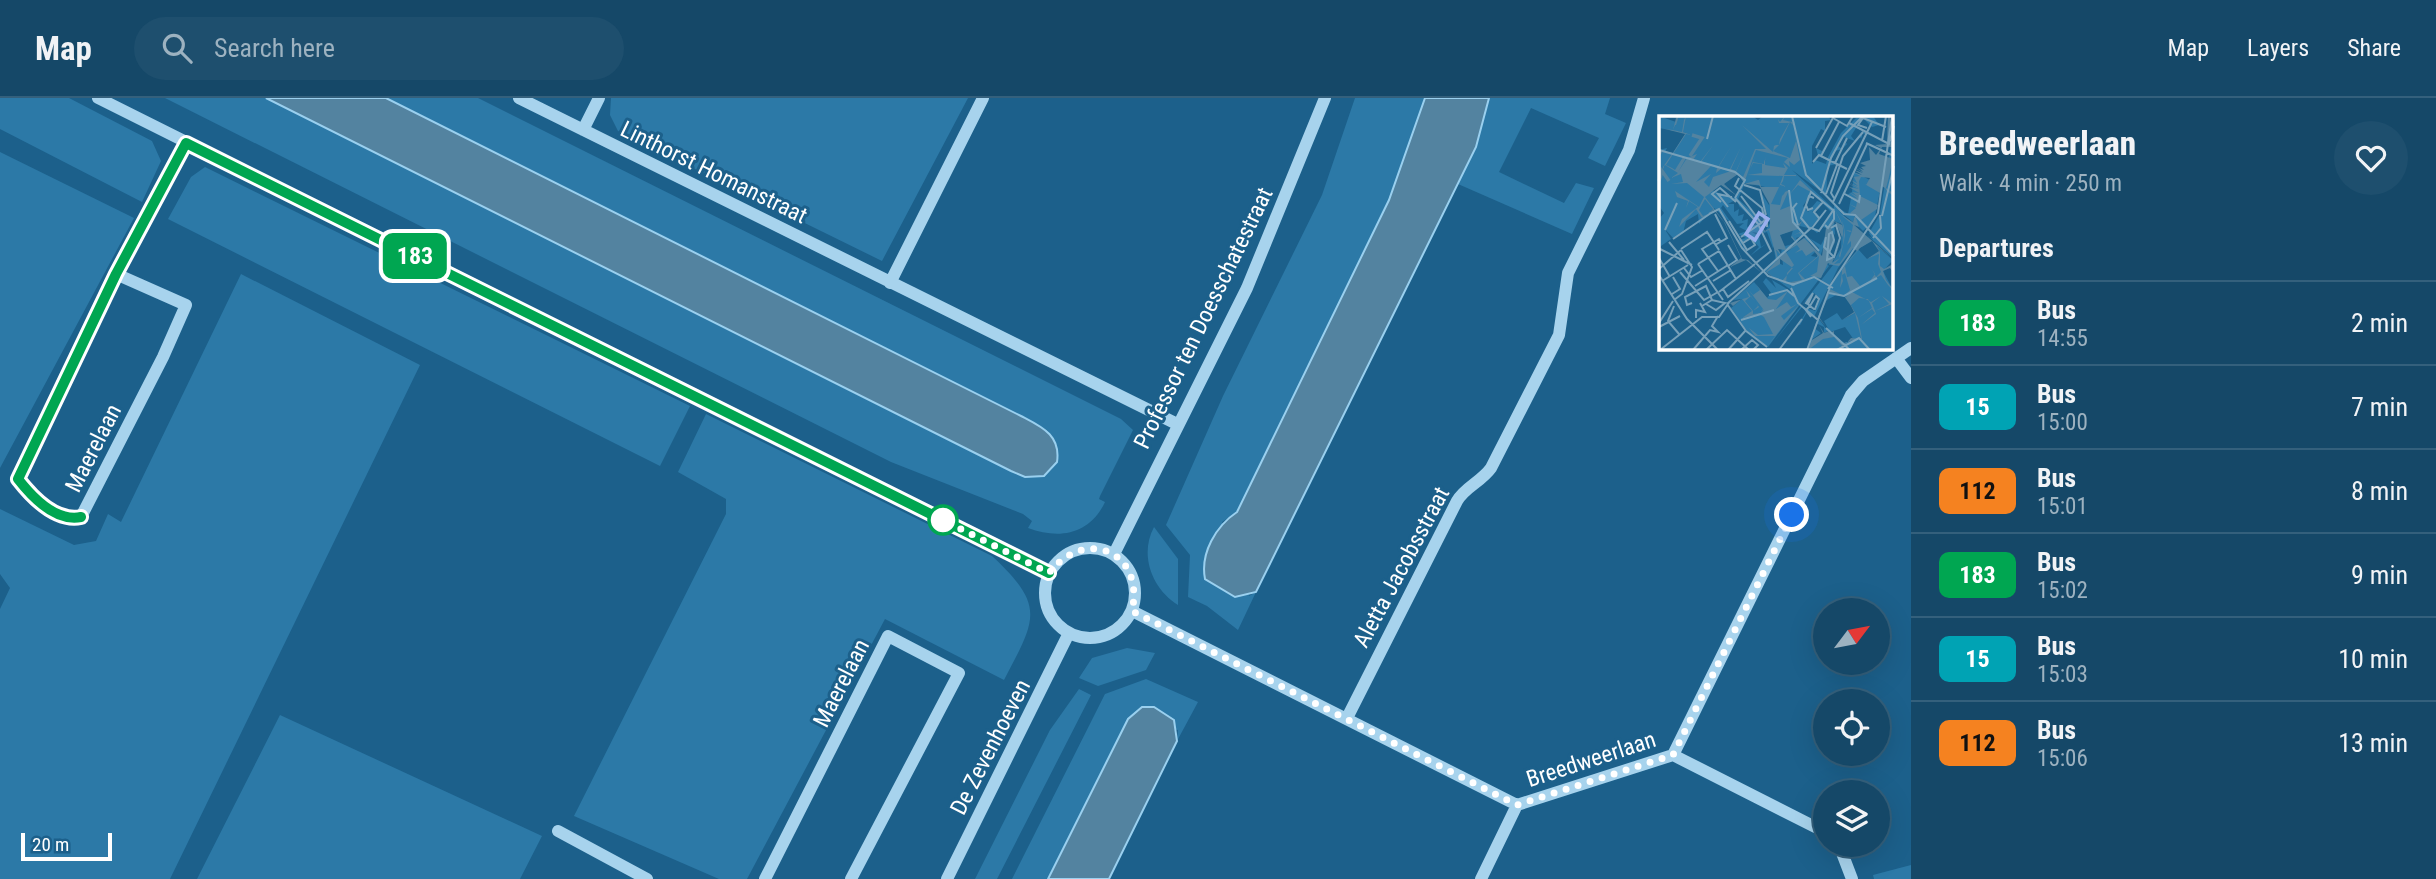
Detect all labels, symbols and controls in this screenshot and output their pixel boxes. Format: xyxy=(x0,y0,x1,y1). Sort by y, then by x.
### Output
search box xyxy=(134,17,624,80)
text: Map xyxy=(35,29,92,68)
icon: search xyxy=(158,29,196,67)
text: Search here xyxy=(214,33,335,63)
text: Map xyxy=(2168,34,2209,62)
text: Layers xyxy=(2247,34,2309,62)
text: Share xyxy=(2347,34,2401,62)
street label: Linthorst Homanstraat xyxy=(616,116,812,229)
inset map xyxy=(1659,116,1894,350)
button: heart xyxy=(2334,121,2408,195)
text: Breedweerlaan xyxy=(1939,124,2136,163)
text: Walk · 4 min · 250 m xyxy=(1939,170,2122,197)
street label: Professor ten Doesschatestraat xyxy=(1128,183,1279,453)
line badge: 183 xyxy=(375,233,455,279)
text: Departures xyxy=(1939,233,2054,263)
text: 183 xyxy=(397,242,433,270)
text: Bus xyxy=(2037,295,2076,325)
text: 2 min xyxy=(2351,308,2408,338)
text: 183 xyxy=(1959,309,1996,337)
text: 14:55 xyxy=(2037,325,2088,352)
text: Bus xyxy=(2037,379,2076,409)
text: 7 min xyxy=(2351,392,2408,422)
text: 15 xyxy=(1965,393,1990,421)
street label: Maerelaan xyxy=(60,400,127,497)
text: 15:00 xyxy=(2037,409,2088,436)
text: Bus xyxy=(2037,463,2076,493)
text: 8 min xyxy=(2351,476,2408,506)
text: 112 xyxy=(1959,477,1996,505)
street label: Aletta Jacobsstraat xyxy=(1348,482,1455,652)
text: 15:01 xyxy=(2037,493,2088,520)
your location xyxy=(1774,497,1809,532)
unlabelled marker xyxy=(928,505,958,535)
text: Bus xyxy=(2037,547,2076,577)
text: 9 min xyxy=(2351,560,2408,590)
text: 183 xyxy=(1959,561,1996,589)
text: 15:02 xyxy=(2037,577,2088,604)
north arrow xyxy=(1813,598,1890,676)
map controls xyxy=(1813,598,1890,857)
text: Bus xyxy=(2037,631,2076,661)
street label: Maerelaan xyxy=(808,635,875,732)
text: 10 min xyxy=(2338,644,2408,674)
text: 15 xyxy=(1965,645,1990,673)
text: 15:03 xyxy=(2037,661,2088,688)
street label: De Zevenhoeven xyxy=(945,675,1036,819)
button: locate xyxy=(1813,689,1890,766)
text: Bus xyxy=(2037,715,2076,745)
street label: Breedweerlaan xyxy=(1523,726,1659,793)
text: 13 min xyxy=(2338,728,2408,758)
text: 112 xyxy=(1959,729,1996,757)
text: 15:06 xyxy=(2037,745,2088,772)
button: layers xyxy=(1813,780,1890,857)
scale bar xyxy=(21,830,112,862)
text: 20 m xyxy=(32,833,69,856)

